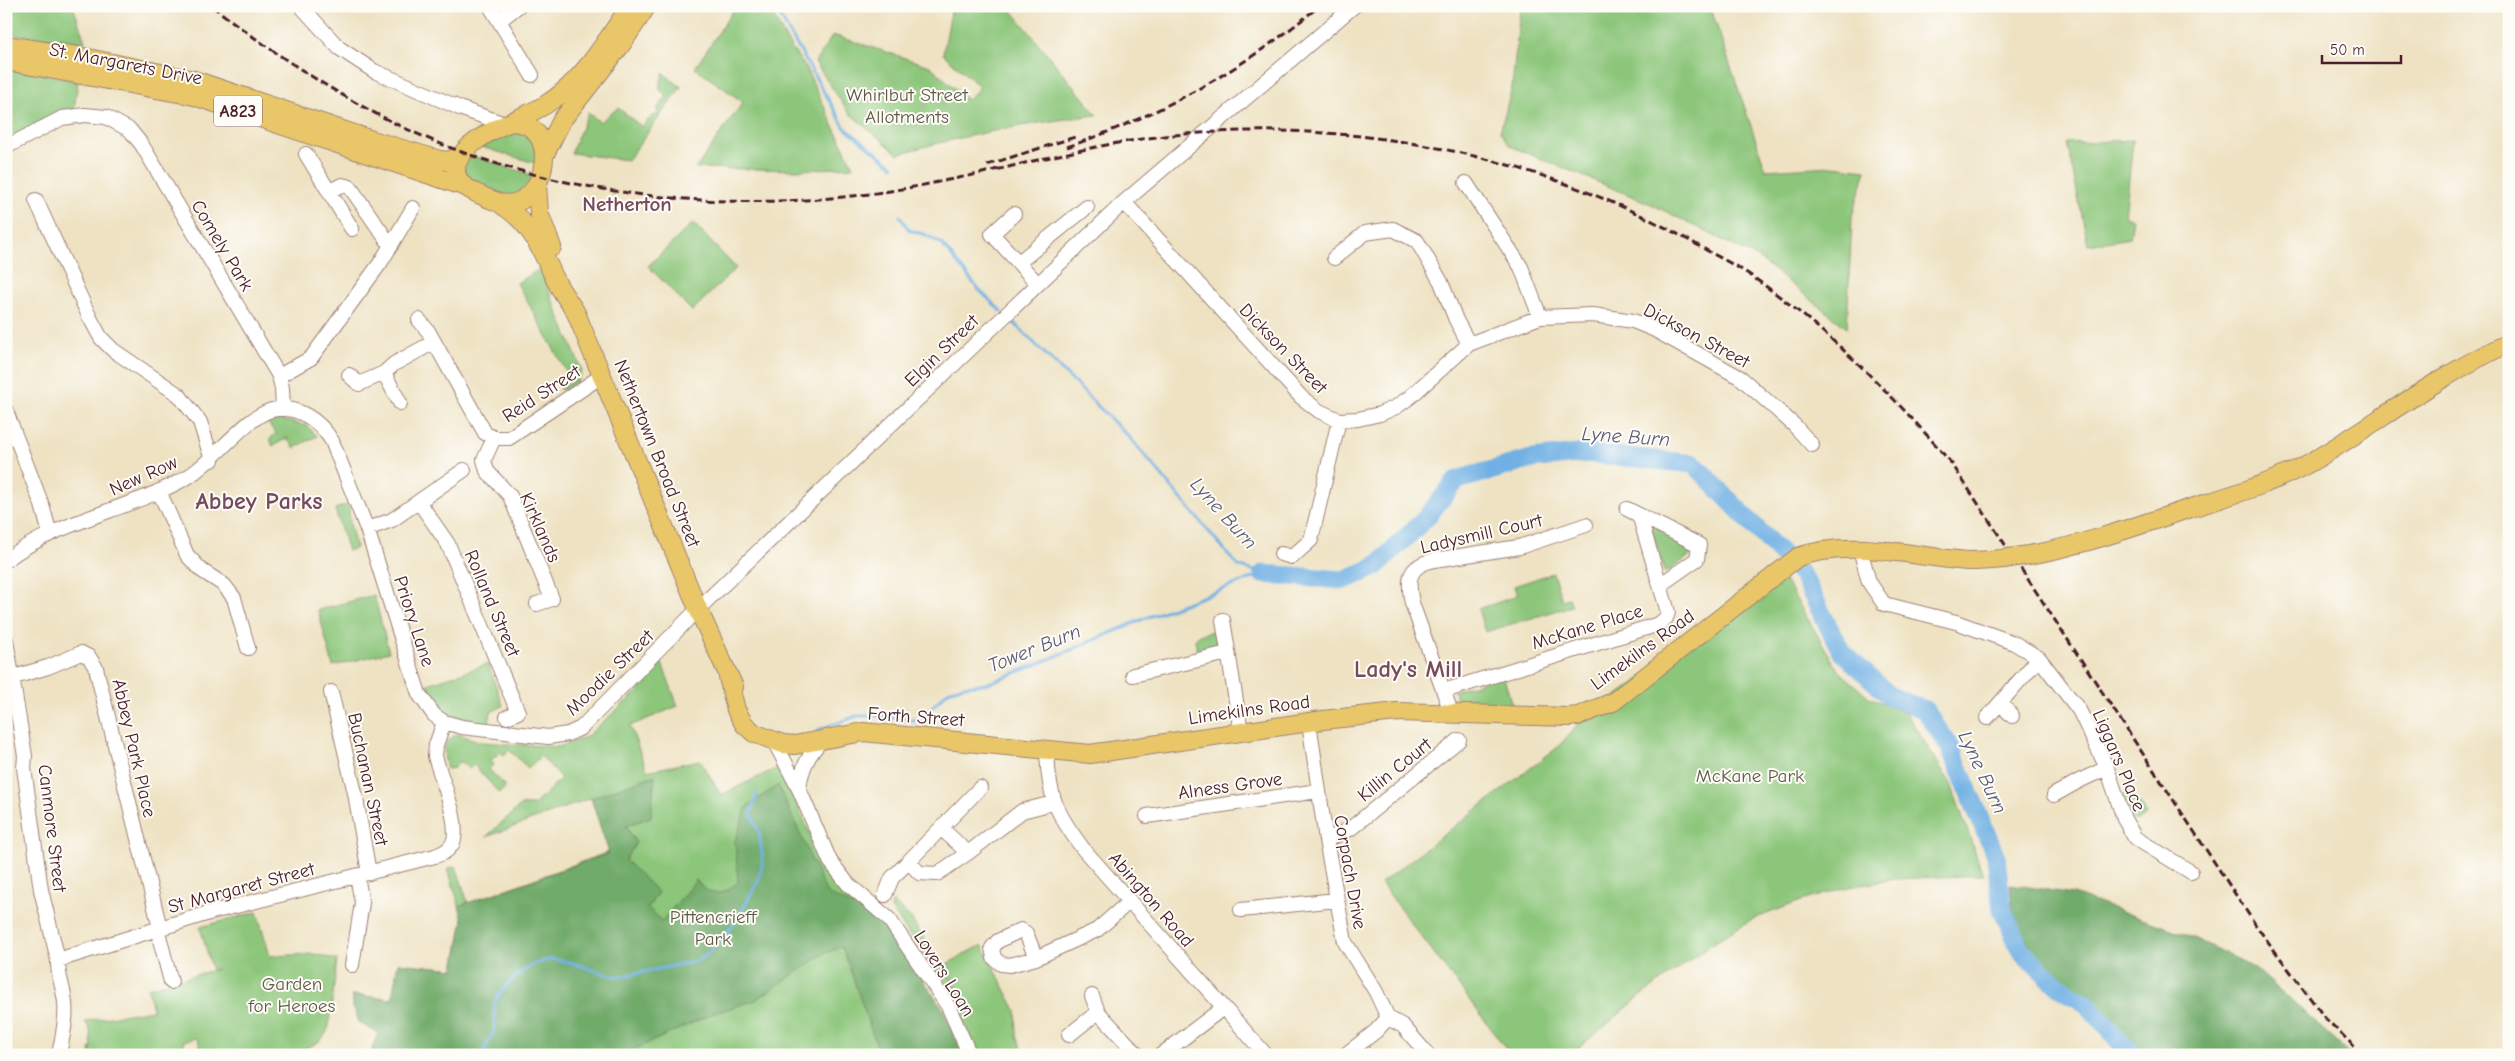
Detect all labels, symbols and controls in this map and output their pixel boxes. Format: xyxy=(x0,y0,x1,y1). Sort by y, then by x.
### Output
scale bar xyxy=(2322,32,2401,64)
street label: St. Margarets Drive xyxy=(48,38,204,90)
text: 50 m xyxy=(2330,41,2365,59)
park label: Whirlbut Street Allotments xyxy=(846,84,969,128)
road number: A823 xyxy=(214,95,262,126)
district label: Netherton xyxy=(582,192,672,216)
street label: Comely Park xyxy=(186,196,258,296)
street label: Dickson Street xyxy=(1235,299,1332,399)
street label: Dickson Street xyxy=(1640,299,1754,373)
street label: Elgin Street xyxy=(900,310,984,391)
street label: Nethertown Broad Street xyxy=(609,356,705,551)
street label: Reid Street xyxy=(498,360,585,427)
water label: Lyne Burn xyxy=(1581,422,1671,451)
street label: New Row xyxy=(106,451,181,501)
water label: Lyne Burn xyxy=(1185,473,1262,554)
district label: Abbey Parks xyxy=(196,487,322,515)
street label: Kirklands xyxy=(515,489,565,566)
street label: Ladysmill Court xyxy=(1418,509,1545,559)
street label: Rolland Street xyxy=(460,547,525,661)
street label: Priory Lane xyxy=(389,573,439,669)
street label: McKane Place xyxy=(1529,600,1646,654)
street label: Limekilns Road xyxy=(1587,605,1699,695)
water label: Tower Burn xyxy=(985,619,1084,677)
street label: Moodie Street xyxy=(561,625,659,720)
district label: Lady's Mill xyxy=(1354,655,1462,683)
street label: Abbey Park Place xyxy=(107,677,161,820)
street label: Limekilns Road xyxy=(1187,691,1311,729)
street label: Forth Street xyxy=(867,703,966,731)
street label: Liggars Place xyxy=(2088,706,2150,815)
street label: Buchanan Street xyxy=(343,711,393,848)
water label: Lyne Burn xyxy=(1953,727,2012,817)
street label: Killin Court xyxy=(1353,733,1437,806)
street label: Canmore Street xyxy=(33,763,71,894)
park label: McKane Park xyxy=(1696,765,1805,787)
street label: Alness Grove xyxy=(1177,768,1284,804)
street label: Corpach Drive xyxy=(1329,813,1371,931)
street label: Abington Road xyxy=(1104,848,1199,952)
street label: St Margaret Street xyxy=(166,858,318,918)
park label: Pittencrieff Park xyxy=(670,906,758,950)
street label: Lovers Loan xyxy=(909,926,979,1021)
park label: Garden for Heroes xyxy=(248,973,336,1017)

